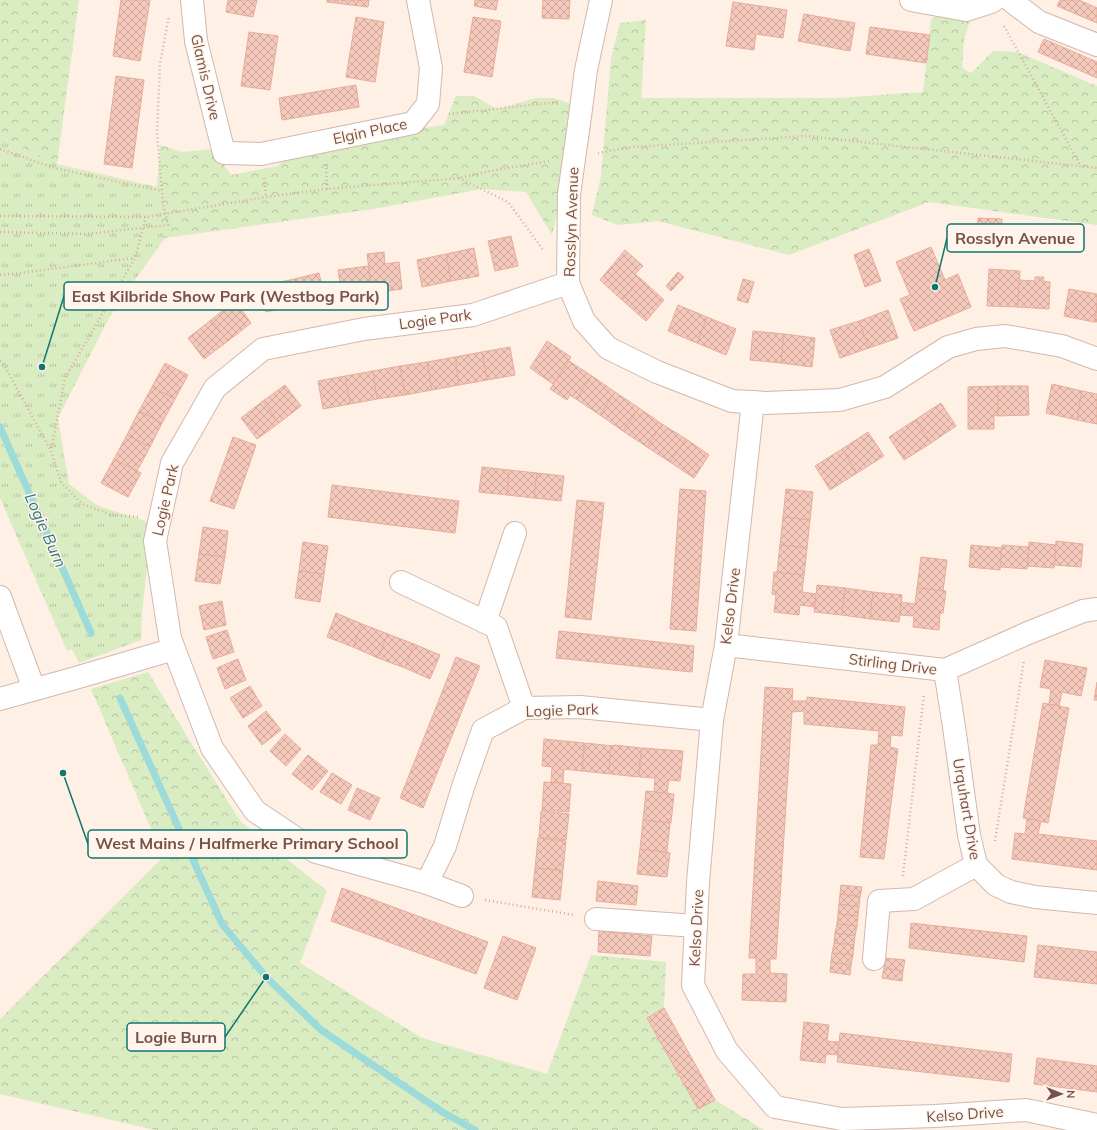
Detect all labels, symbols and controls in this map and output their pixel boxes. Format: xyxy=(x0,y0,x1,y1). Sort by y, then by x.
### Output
street label: Glamis Drive xyxy=(187,32,225,122)
street label: Elgin Place xyxy=(331,114,409,148)
street label: Rosslyn Avenue xyxy=(560,167,582,277)
callout: Rosslyn Avenue xyxy=(947,224,1084,252)
text: Rosslyn Avenue xyxy=(955,228,1075,248)
callout: East Kilbride Show Park (Westbog Park) xyxy=(64,282,388,310)
text: East Kilbride Show Park (Westbog Park) xyxy=(72,286,380,306)
street label: Logie Park xyxy=(398,304,473,333)
street label: Logie Park xyxy=(148,462,183,538)
water label: Logie Burn xyxy=(21,490,71,570)
street label: Kelso Drive xyxy=(716,567,744,645)
street label: Stirling Drive xyxy=(848,649,938,679)
street label: Logie Park xyxy=(525,699,599,721)
street label: Urquhart Drive xyxy=(949,757,985,861)
callout: West Mains / Halfmerke Primary School xyxy=(88,830,407,858)
text: West Mains / Halfmerke Primary School xyxy=(95,833,399,853)
street label: Kelso Drive xyxy=(684,889,708,967)
callout: Logie Burn xyxy=(127,1023,225,1051)
text: Logie Burn xyxy=(135,1027,217,1047)
north arrow xyxy=(1041,1074,1081,1114)
text: N xyxy=(1064,1090,1078,1098)
street label: Kelso Drive xyxy=(926,1102,1004,1126)

